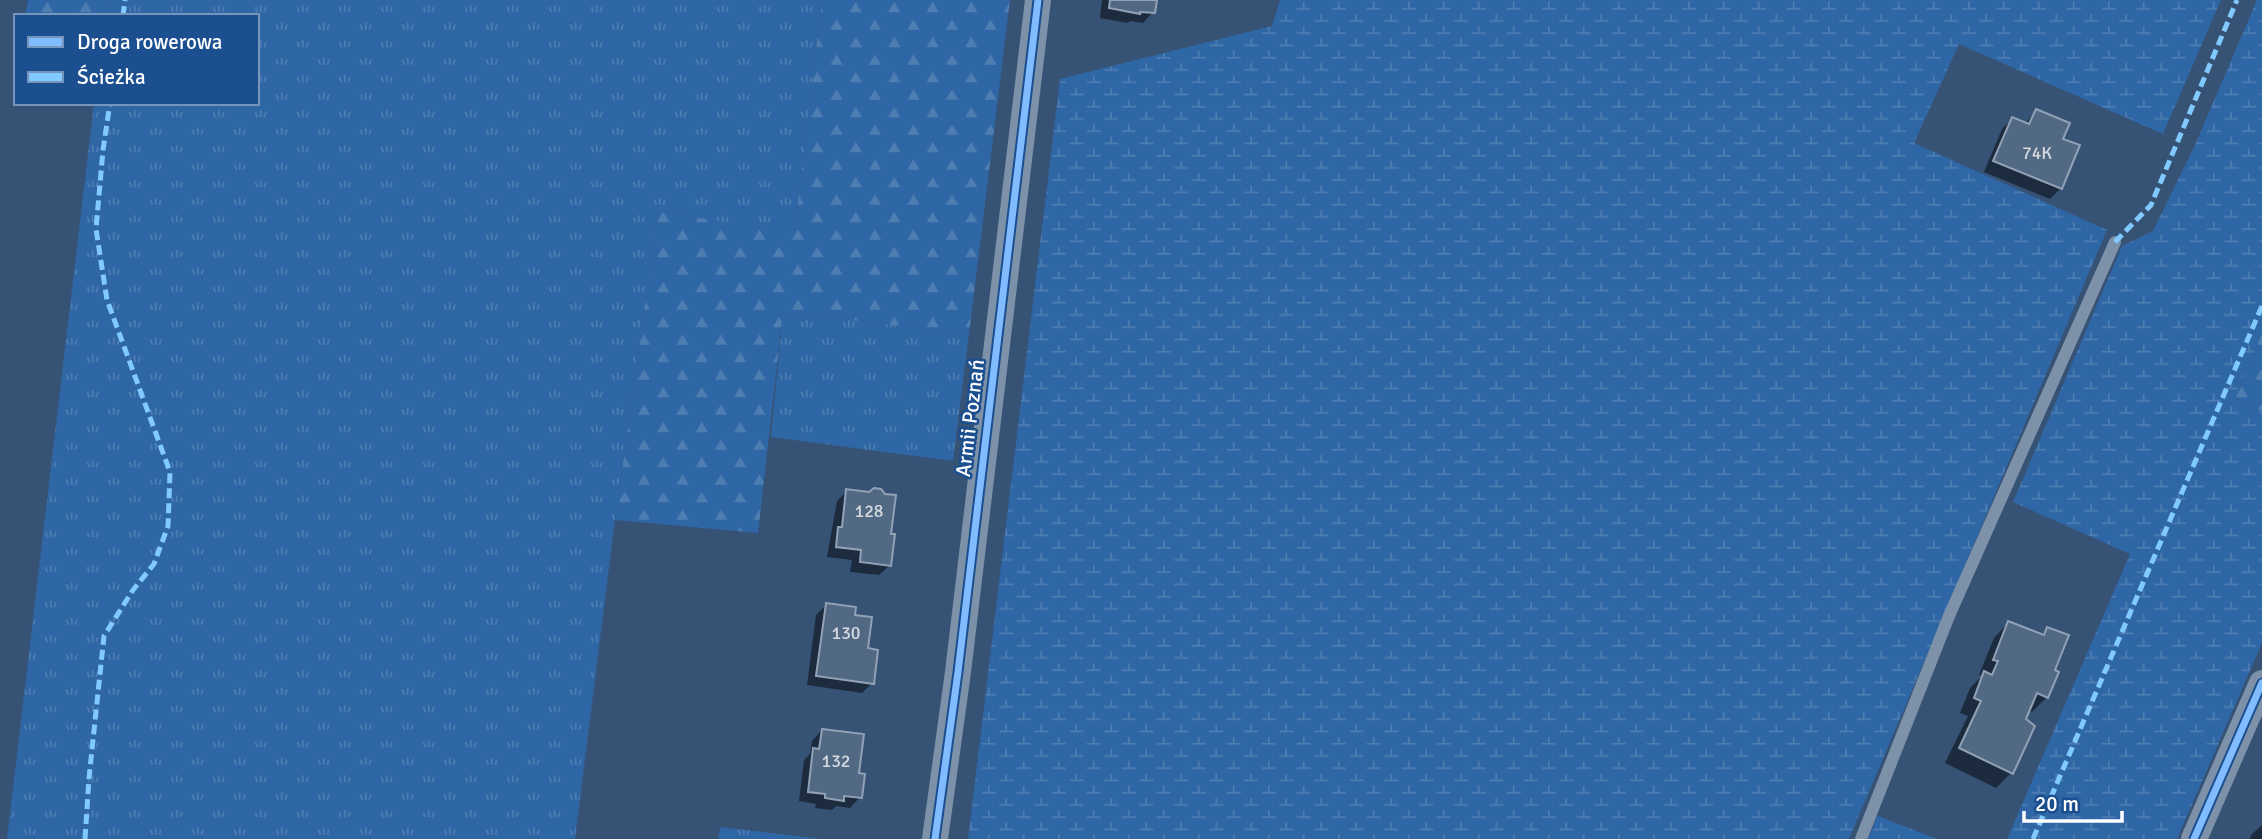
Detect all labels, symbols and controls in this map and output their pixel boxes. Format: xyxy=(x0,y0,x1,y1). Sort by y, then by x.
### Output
legend xyxy=(14,14,259,105)
text: Droga rowerowa xyxy=(77,29,222,55)
text: Ścieżka xyxy=(77,64,146,90)
house number: 74K xyxy=(2022,142,2052,164)
street label: Armii Poznań xyxy=(950,358,990,478)
house number: 128 xyxy=(854,500,884,522)
house number: 130 xyxy=(831,622,861,644)
house number: 132 xyxy=(821,750,851,772)
scale bar xyxy=(2024,780,2122,824)
text: 20 m xyxy=(2035,791,2079,817)

